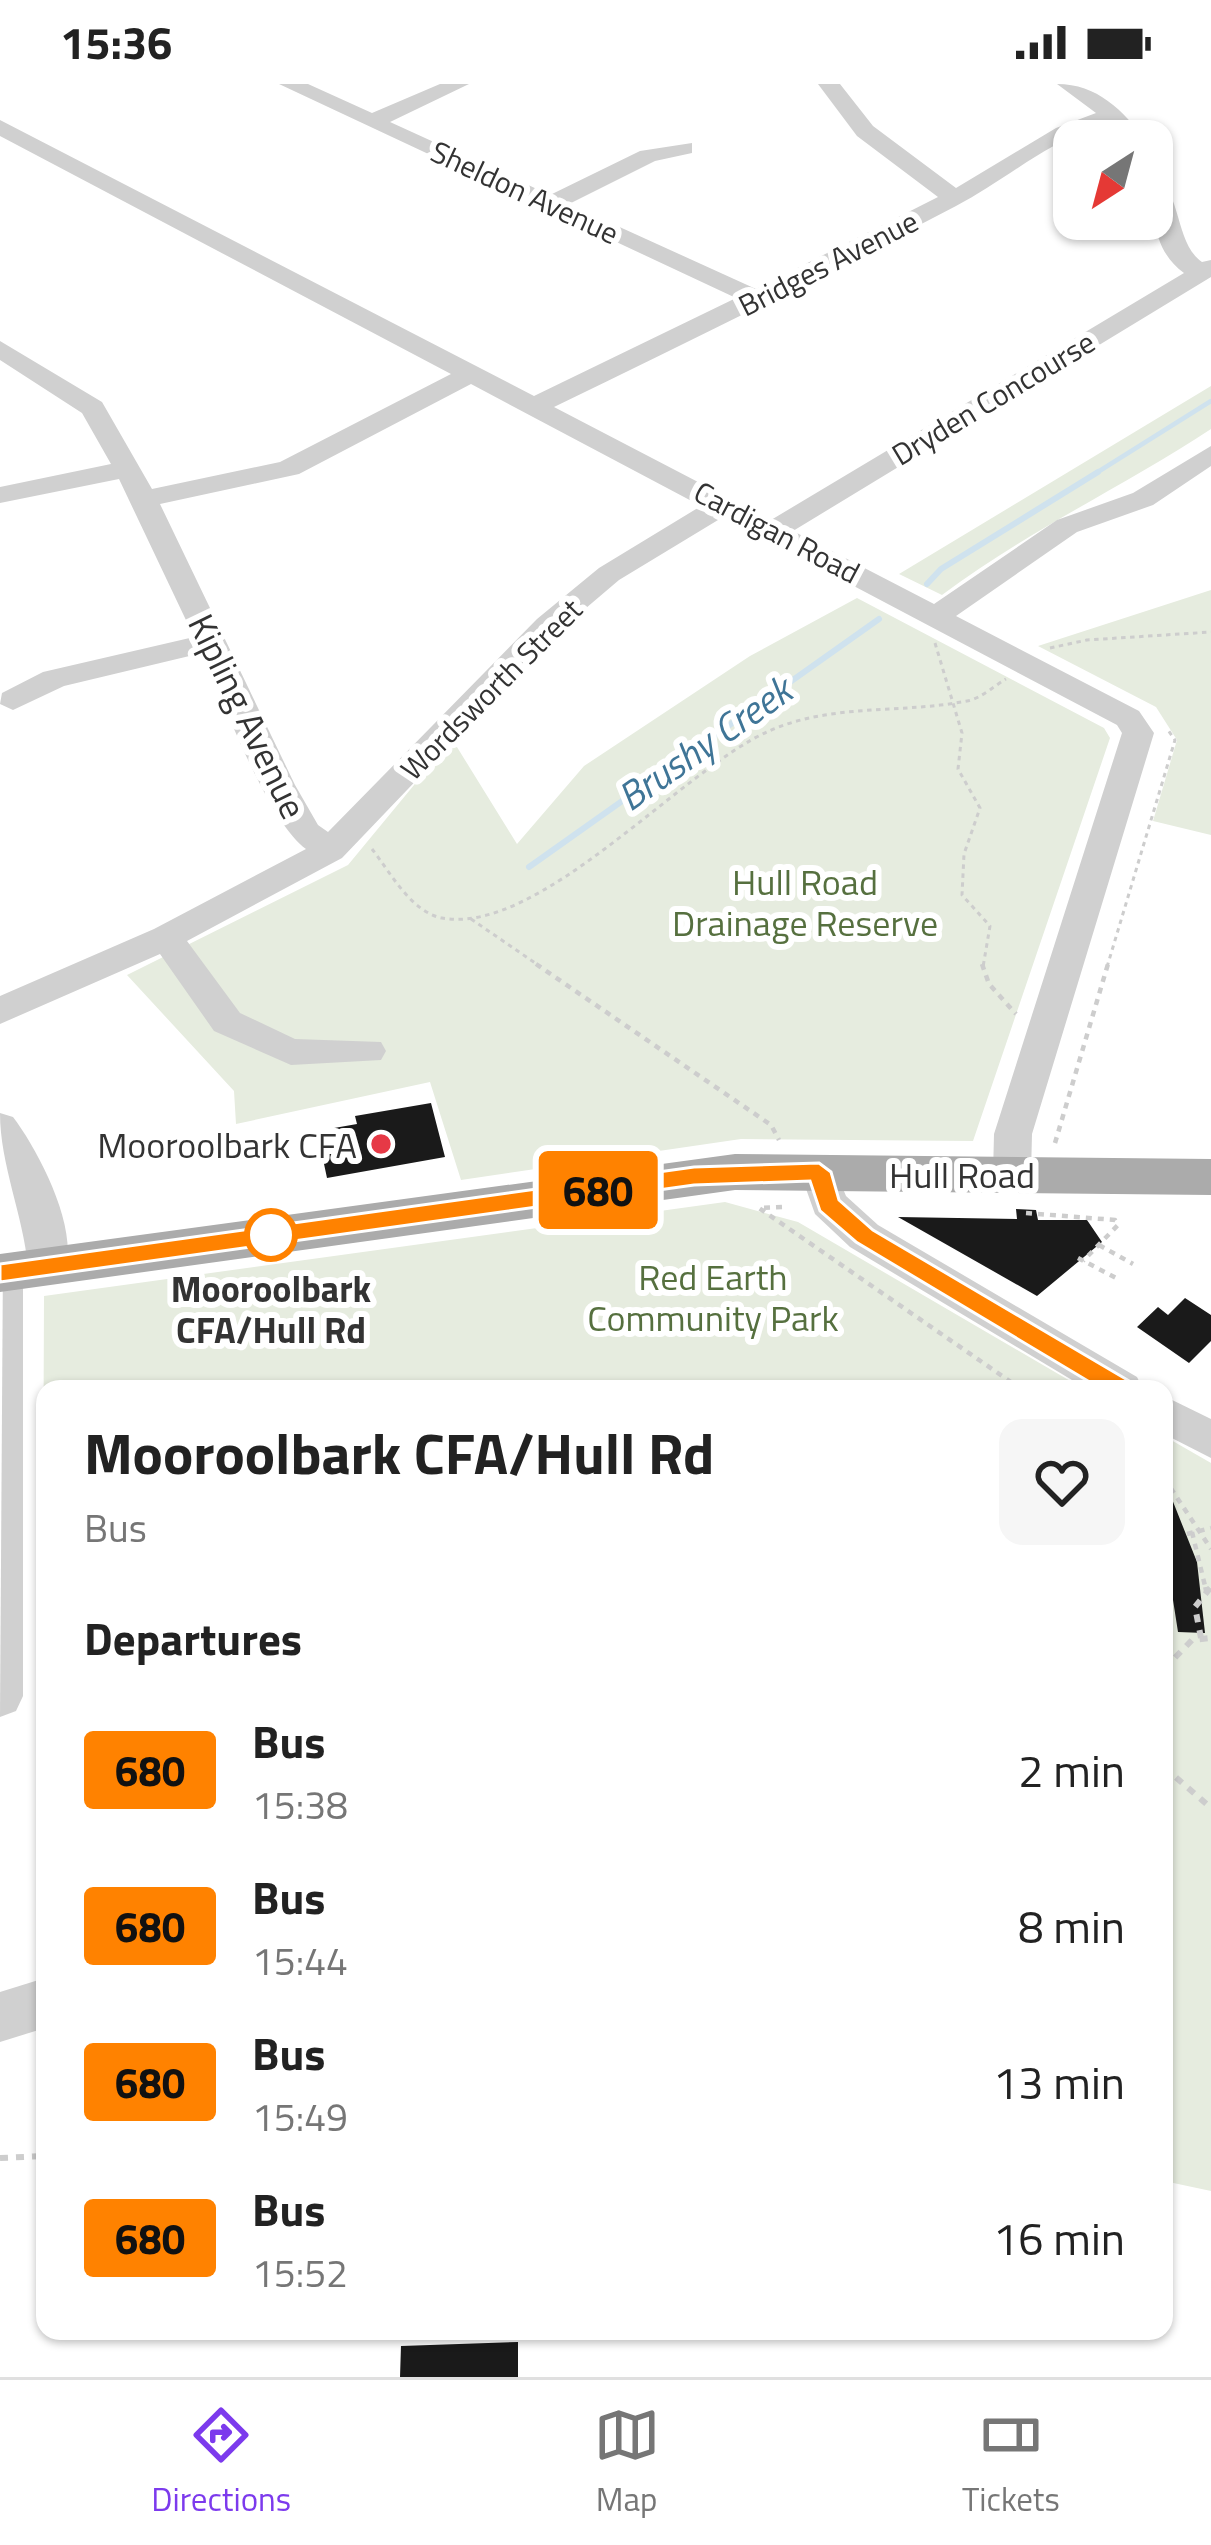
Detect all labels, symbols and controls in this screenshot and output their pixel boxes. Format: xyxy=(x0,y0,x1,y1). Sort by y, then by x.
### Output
text: 15:36 xyxy=(60,8,172,76)
north arrow xyxy=(1053,120,1173,240)
map controls xyxy=(1053,120,1173,240)
street label: Sheldon Avenue xyxy=(423,128,627,256)
street label: Bridges Avenue xyxy=(730,198,926,328)
street label: Dryden Concourse xyxy=(883,319,1103,477)
street label: Cardigan Road xyxy=(686,469,868,595)
street label: Wordsworth Street xyxy=(390,587,593,790)
street label: Kipling Avenue xyxy=(175,604,321,828)
water label: Brushy Creek xyxy=(605,658,807,825)
park label: Hull Road Drainage Reserve xyxy=(672,854,938,950)
place label: Mooroolbark CFA xyxy=(97,1117,357,1172)
marker: Mooroolbark CFA xyxy=(368,1131,394,1157)
street label: Hull Road xyxy=(889,1147,1035,1202)
line badge: 680 xyxy=(529,1151,667,1229)
text: 680 xyxy=(563,1158,633,1222)
marker: Mooroolbark CFA/Hull Rd xyxy=(246,1210,296,1260)
park label: Red Earth Community Park xyxy=(587,1249,839,1345)
place label: Mooroolbark CFA/Hull Rd xyxy=(171,1261,372,1357)
text: Mooroolbark CFA/Hull Rd xyxy=(84,1409,714,1496)
button: heart xyxy=(999,1419,1125,1545)
text: Bus xyxy=(84,1498,147,1557)
text: Departures xyxy=(84,1604,302,1672)
text: Bus xyxy=(252,1707,326,1775)
text: 2 min xyxy=(1018,1736,1125,1804)
text: 680 xyxy=(115,1738,185,1802)
text: 15:38 xyxy=(252,1775,348,1834)
text: Bus xyxy=(252,1863,326,1931)
text: 8 min xyxy=(1018,1892,1125,1960)
text: 680 xyxy=(115,1894,185,1958)
text: 15:44 xyxy=(252,1931,348,1990)
text: Bus xyxy=(252,2019,326,2087)
text: 13 min xyxy=(993,2048,1125,2116)
text: 680 xyxy=(115,2050,185,2114)
text: 15:49 xyxy=(252,2087,348,2146)
text: Bus xyxy=(252,2175,326,2243)
text: 16 min xyxy=(993,2204,1125,2272)
text: 680 xyxy=(115,2206,185,2270)
text: 15:52 xyxy=(252,2243,348,2302)
tab: Directions xyxy=(151,2402,291,2524)
tab: Map xyxy=(594,2402,660,2524)
tab: Tickets xyxy=(962,2402,1060,2524)

